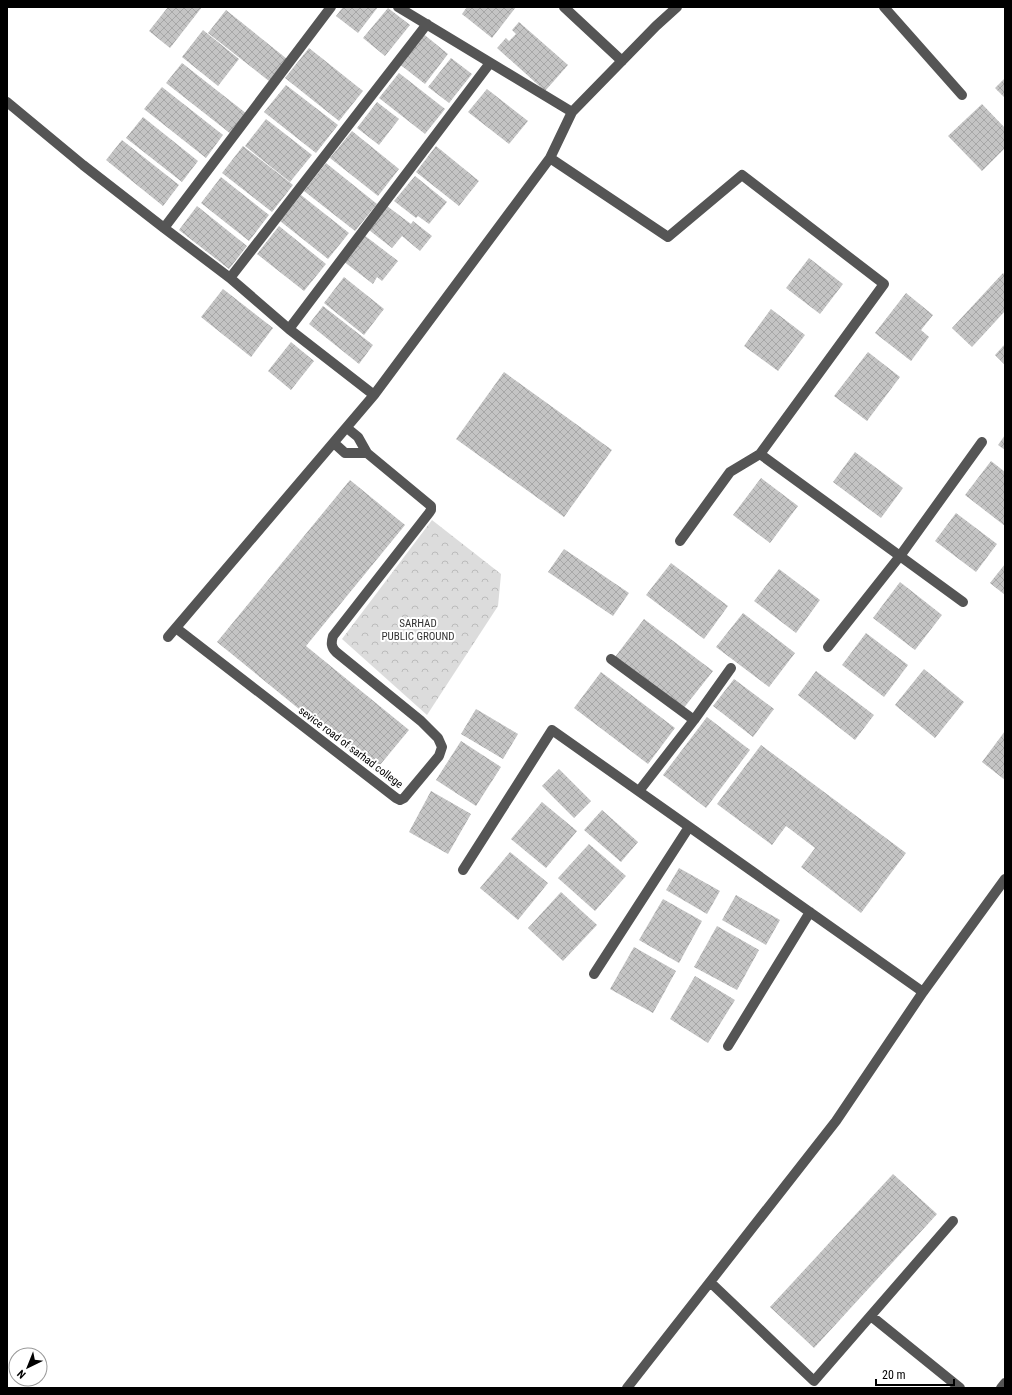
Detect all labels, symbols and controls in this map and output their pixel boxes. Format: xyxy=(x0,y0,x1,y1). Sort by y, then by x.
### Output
park label: SARHAD PUBLIC GROUND xyxy=(381,617,455,643)
street label: sevice road of sarhad college xyxy=(296,704,405,791)
north arrow xyxy=(8,1347,48,1387)
scale bar xyxy=(876,1361,954,1387)
text: N xyxy=(14,1367,28,1381)
text: 20 m xyxy=(882,1368,906,1382)

